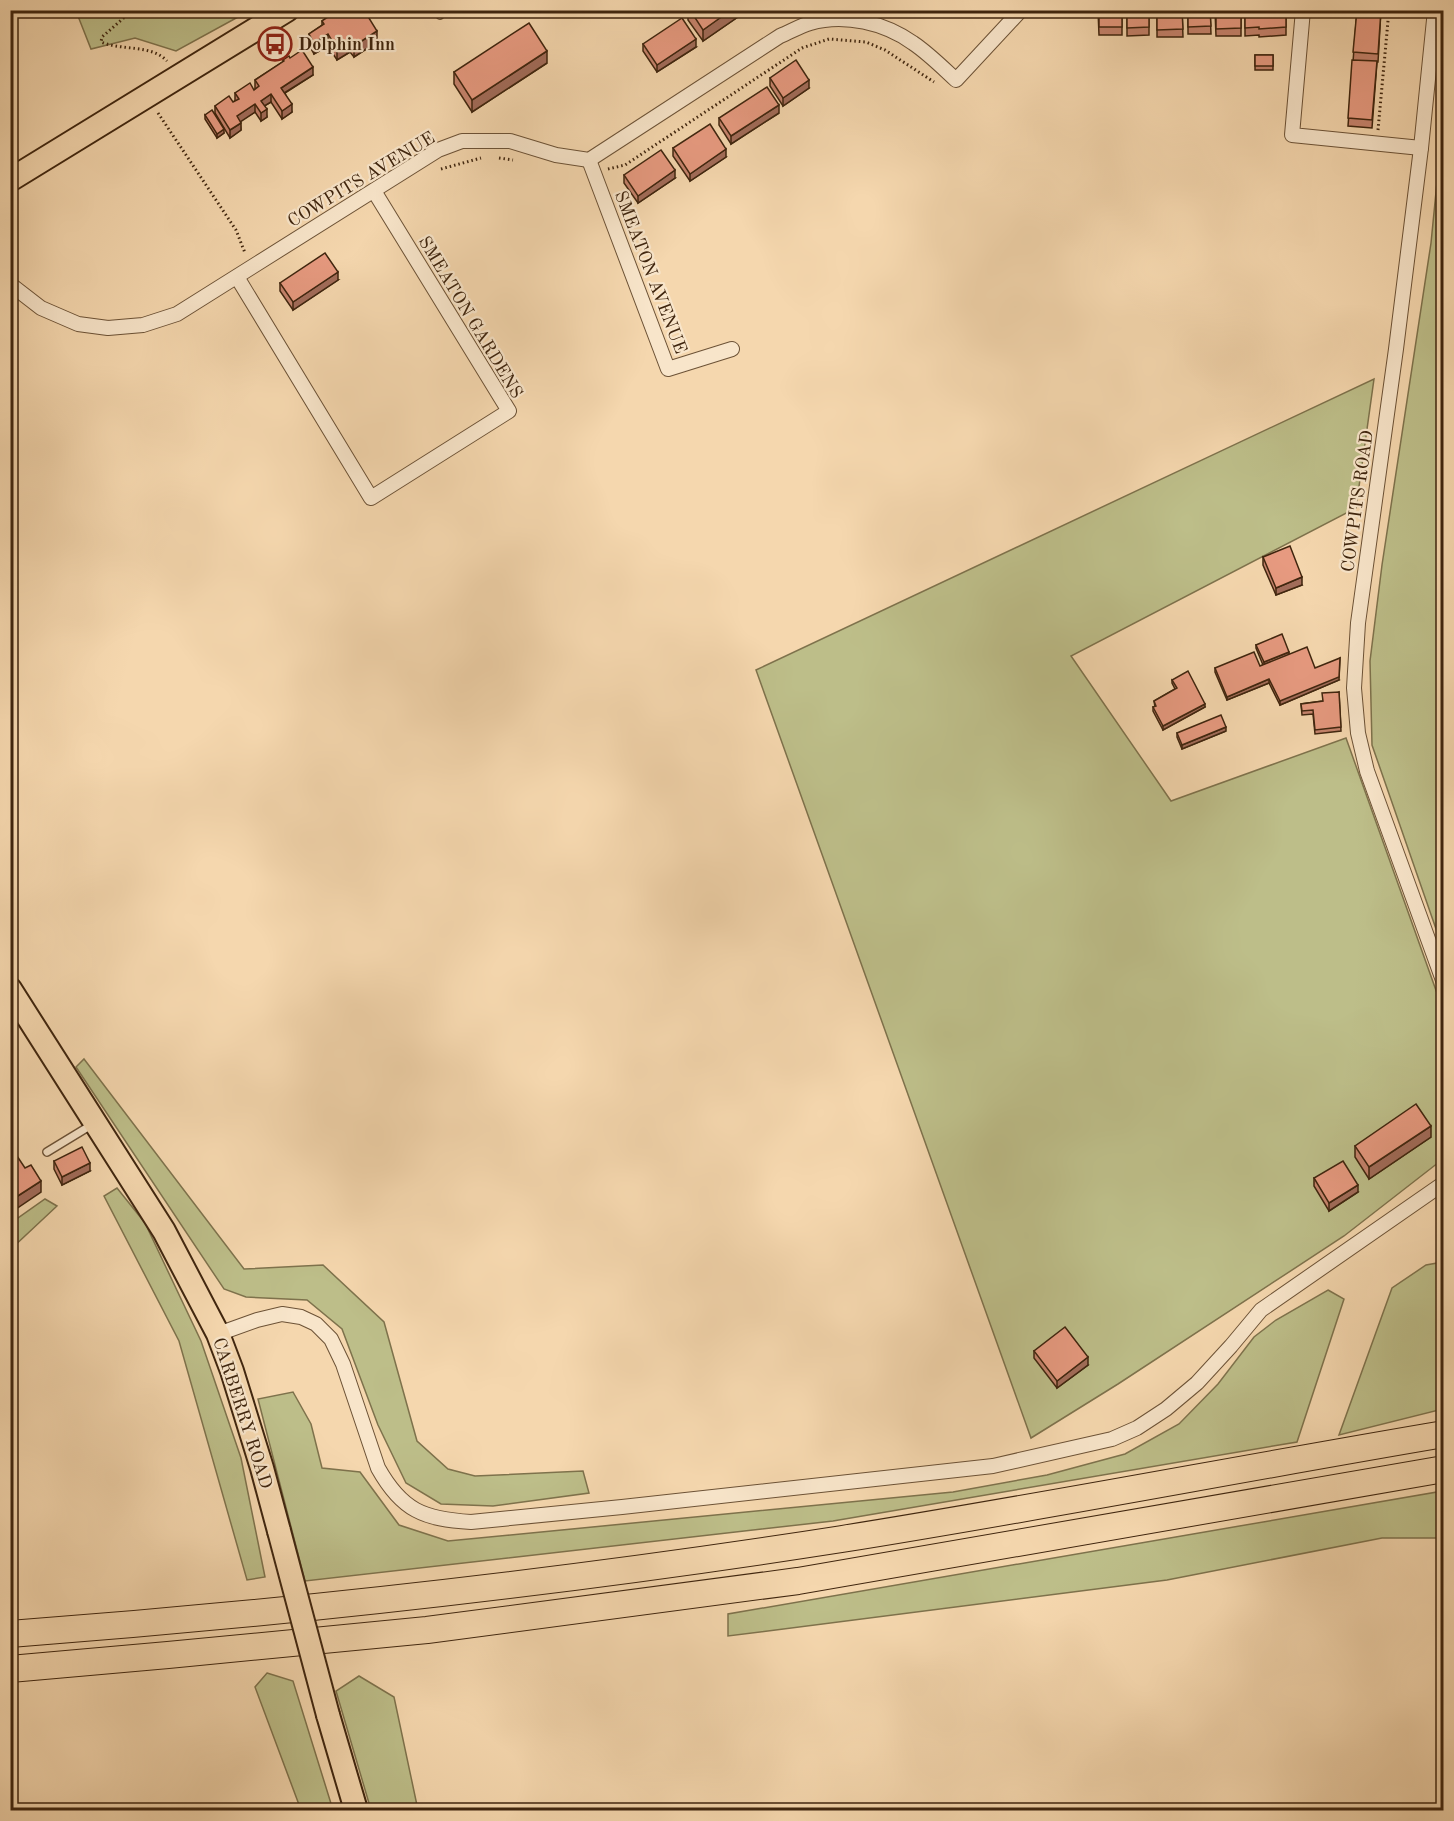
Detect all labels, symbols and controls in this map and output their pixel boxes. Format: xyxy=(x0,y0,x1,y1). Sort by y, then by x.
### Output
bus stop icon: Dolphin Inn xyxy=(257,26,293,62)
place label: Dolphin Inn xyxy=(298,36,395,54)
street label: COWPITS AVENUE xyxy=(285,129,438,231)
street label: SMEATON AVENUE xyxy=(611,189,689,356)
street label: SMEATON GARDENS xyxy=(415,233,526,402)
street label: COWPITS ROAD xyxy=(1339,429,1377,573)
street label: CARBERRY ROAD xyxy=(209,1335,275,1491)

